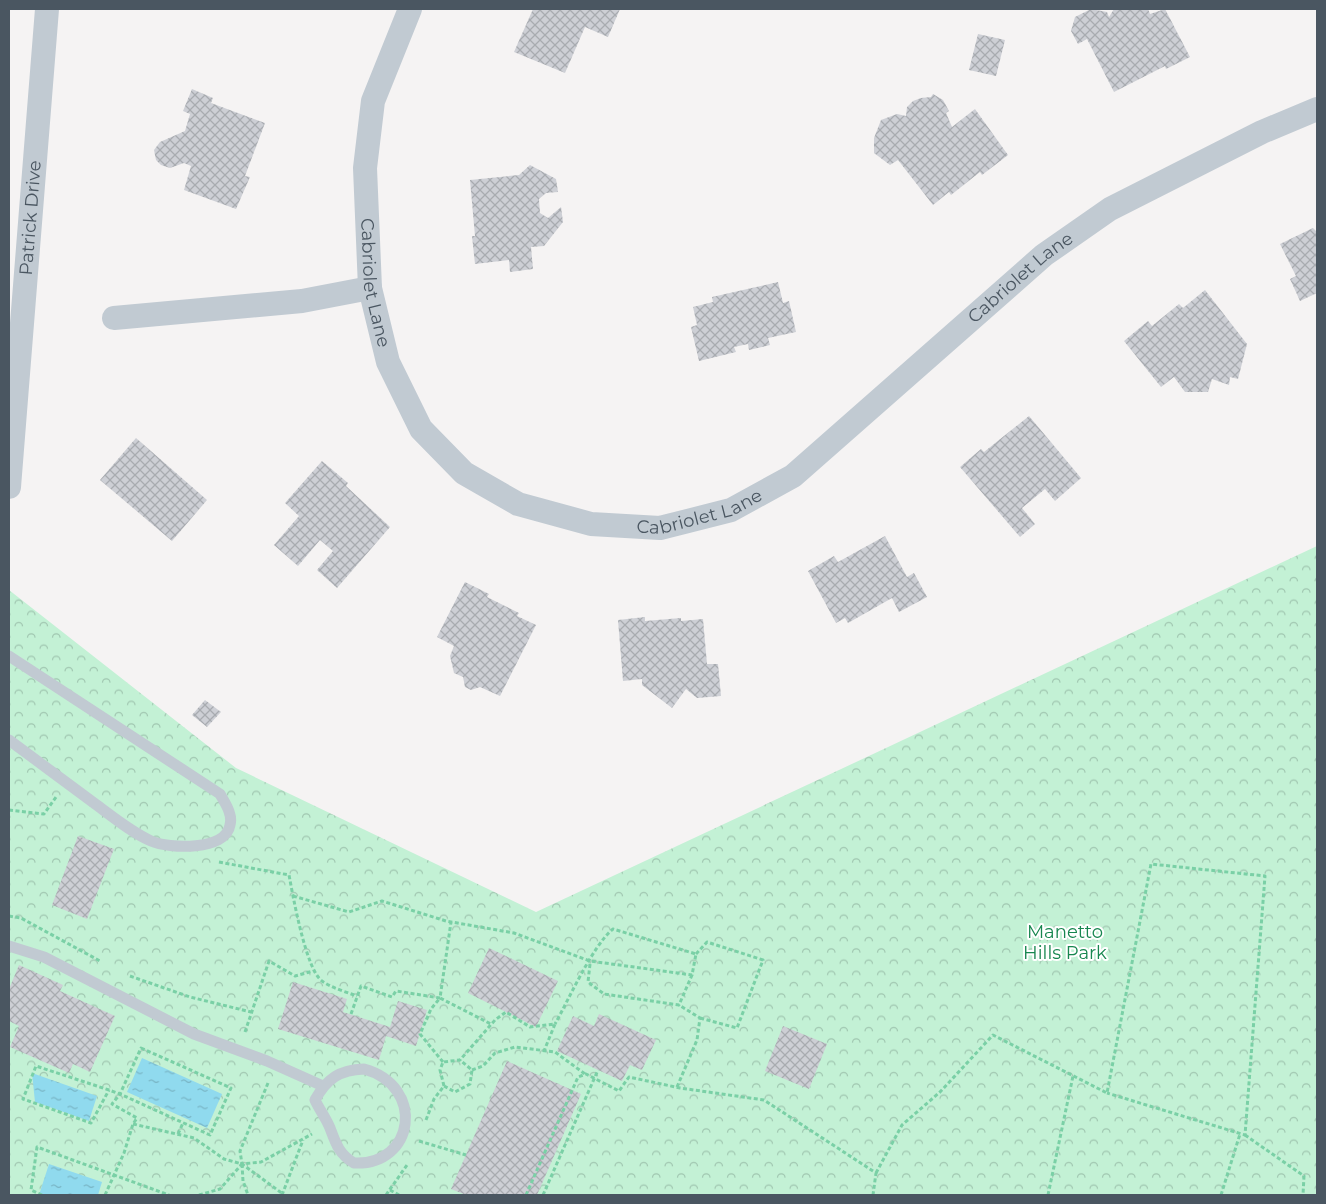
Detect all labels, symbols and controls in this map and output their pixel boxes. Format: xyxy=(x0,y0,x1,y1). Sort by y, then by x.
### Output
street label: Patrick Drive xyxy=(15,159,46,276)
street label: Cabriolet Lane xyxy=(356,217,395,350)
street label: Cabriolet Lane xyxy=(963,227,1077,328)
street label: Cabriolet Lane xyxy=(636,484,766,539)
park label: Manetto Hills Park xyxy=(1023,921,1107,964)

